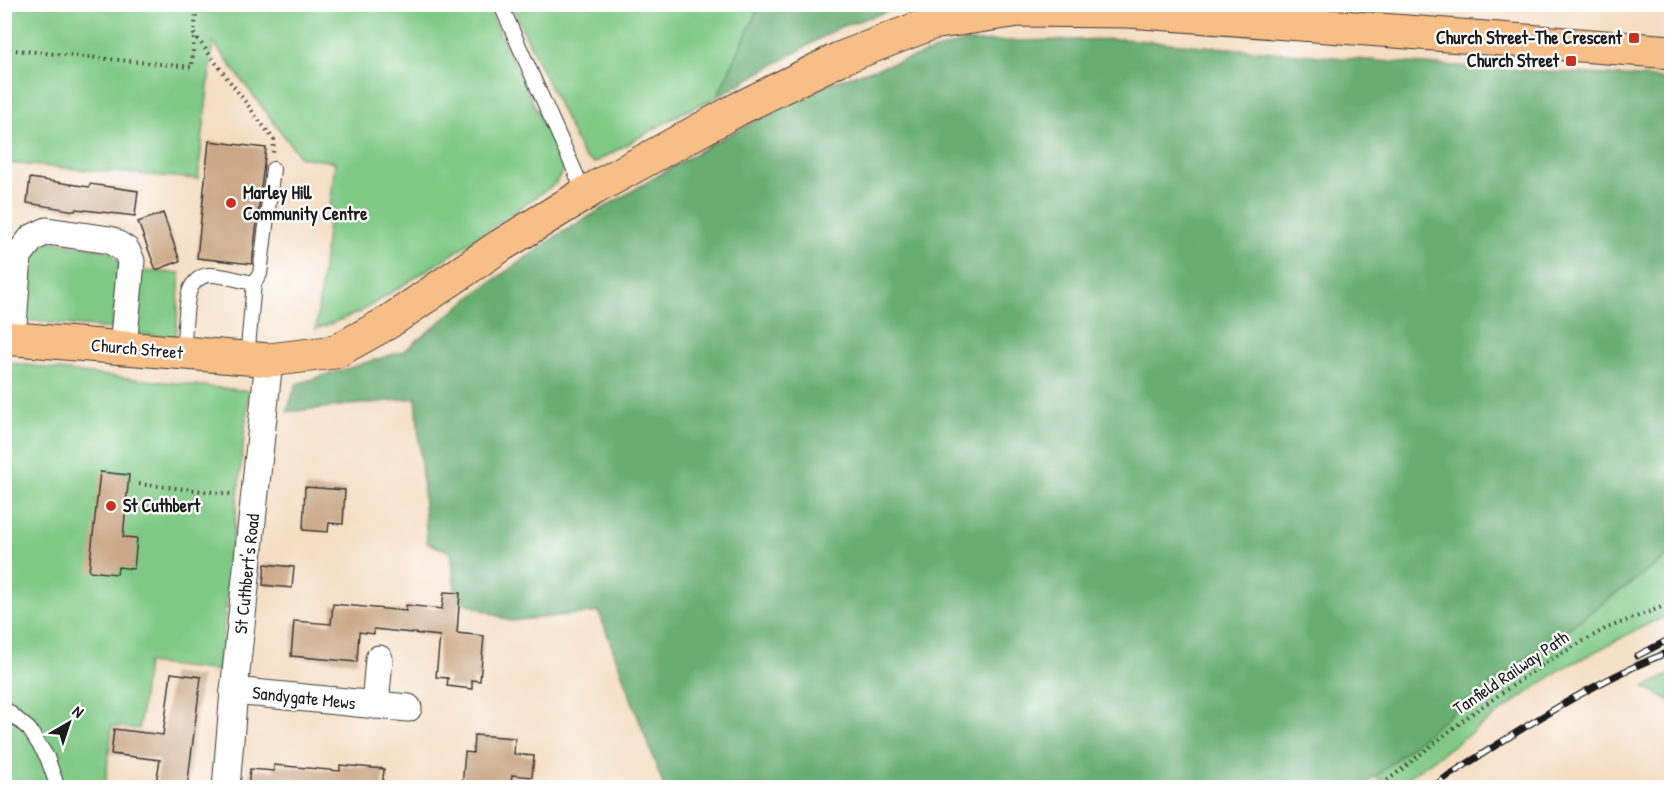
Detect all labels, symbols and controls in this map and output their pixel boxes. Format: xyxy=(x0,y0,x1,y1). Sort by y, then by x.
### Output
place label: Church Street-The Crescent xyxy=(1436,25,1623,50)
marker: Church Street-The Crescent xyxy=(1627,31,1641,45)
place label: Church Street xyxy=(1467,48,1560,73)
marker: Church Street xyxy=(1564,54,1578,68)
place label: Marley Hill Community Centre xyxy=(243,180,368,227)
marker: Marley Hill Community Centre xyxy=(224,196,238,210)
street label: Church Street xyxy=(90,332,185,365)
place label: St Cuthbert xyxy=(123,493,201,518)
marker: St Cuthbert xyxy=(104,499,118,513)
street label: St Cuthbert's Road xyxy=(228,513,265,635)
street label: Tanfield Railway Path xyxy=(1448,624,1574,721)
street label: Sandygate Mews xyxy=(251,680,357,715)
north arrow xyxy=(39,693,99,753)
text: N xyxy=(68,700,89,723)

